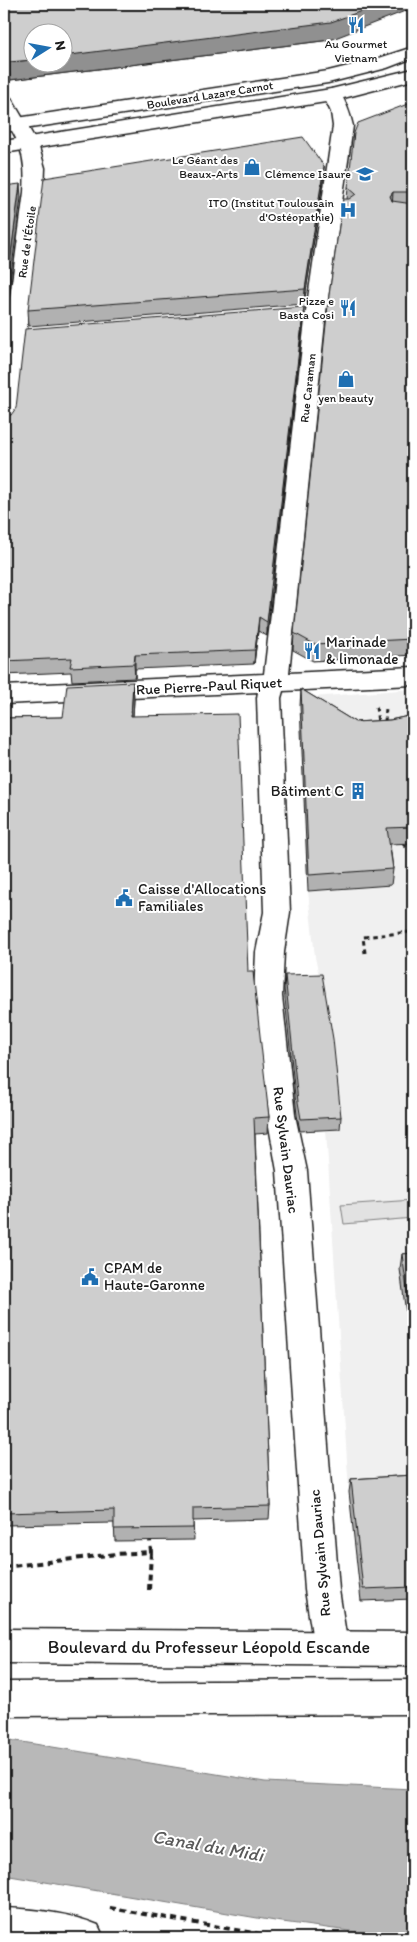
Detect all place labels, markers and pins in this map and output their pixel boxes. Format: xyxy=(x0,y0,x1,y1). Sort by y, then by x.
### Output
restaurant icon: Au Gourmet Vietnam xyxy=(346,15,366,35)
place label: Au Gourmet Vietnam xyxy=(325,37,388,65)
place label: Le Géant des Beaux-Arts xyxy=(172,153,238,181)
shop icon: Le Géant des Beaux-Arts xyxy=(242,157,262,177)
school or university icon: Clémence Isaure xyxy=(355,164,375,184)
place label: Clémence Isaure xyxy=(265,167,351,181)
place label: ITO (Institut Toulousain d'Ostéopathie) xyxy=(208,196,335,224)
hospital icon: ITO (Institut Toulousain d'Ostéopathie) xyxy=(338,200,358,220)
place label: Pizze e Basta Cosi xyxy=(279,294,334,322)
restaurant icon: Pizze e Basta Cosi xyxy=(338,298,358,318)
shop icon: yen beauty xyxy=(336,369,356,389)
place label: yen beauty xyxy=(318,391,374,405)
place label: Marinade & limonade xyxy=(326,633,399,668)
restaurant icon: Marinade & limonade xyxy=(302,641,322,661)
building icon: Bâtiment C xyxy=(348,781,368,801)
place label: Bâtiment C xyxy=(271,782,344,800)
place label: Caisse d'Allocations Familiales xyxy=(138,880,267,915)
public building icon: Caisse d'Allocations Familiales xyxy=(114,888,134,908)
place label: CPAM de Haute-Garonne xyxy=(104,1259,205,1294)
public building icon: CPAM de Haute-Garonne xyxy=(80,1267,100,1287)

